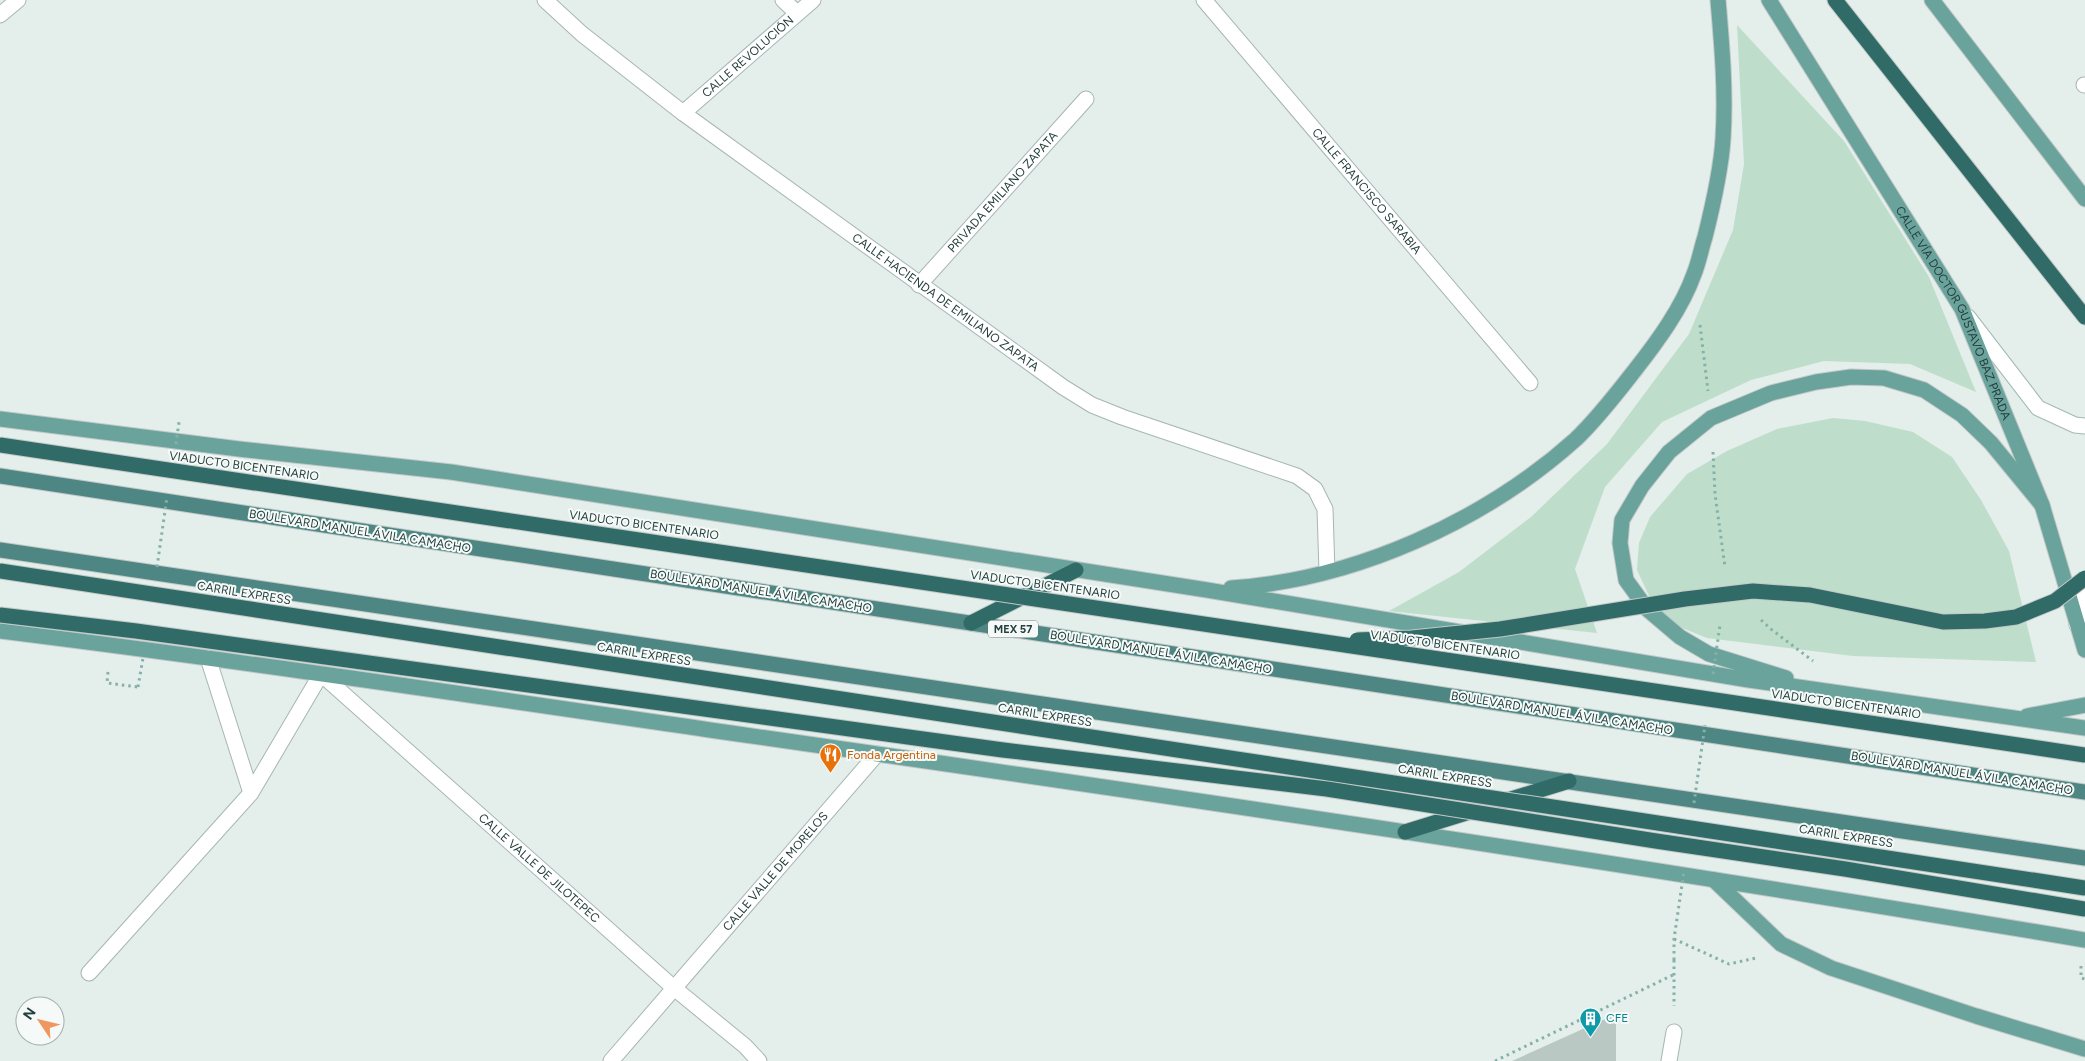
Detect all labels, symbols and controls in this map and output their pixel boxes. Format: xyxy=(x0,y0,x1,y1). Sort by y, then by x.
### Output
street label: CALLE REVOLUCIÓN xyxy=(699,13,797,100)
street label: CALLE FRANCISCO SARABIA xyxy=(1309,125,1424,257)
street label: PRIVADA EMILIANO ZAPATA xyxy=(945,129,1060,255)
street label: CALLE VÍA DOCTOR GUSTAVO BAZ PRADA xyxy=(1893,204,2013,422)
street label: CALLE HACIENDA DE EMILIANO ZAPATA xyxy=(849,230,1041,374)
street label: VIADUCTO BICENTENARIO xyxy=(168,449,320,483)
street label: BOULEVARD MANUEL ÁVILA CAMACHO xyxy=(248,507,472,555)
street label: VIADUCTO BICENTENARIO xyxy=(568,508,720,542)
street label: BOULEVARD MANUEL ÁVILA CAMACHO xyxy=(649,567,873,615)
street label: VIADUCTO BICENTENARIO xyxy=(969,568,1121,602)
street label: CARRIL EXPRESS xyxy=(196,579,292,607)
road number: MEX 57 xyxy=(988,620,1038,638)
street label: BOULEVARD MANUEL ÁVILA CAMACHO xyxy=(1049,628,1273,676)
street label: VIADUCTO BICENTENARIO xyxy=(1369,628,1521,662)
street label: CARRIL EXPRESS xyxy=(596,640,692,668)
street label: VIADUCTO BICENTENARIO xyxy=(1770,687,1922,721)
street label: BOULEVARD MANUEL ÁVILA CAMACHO xyxy=(1450,689,1674,737)
street label: CARRIL EXPRESS xyxy=(997,701,1093,729)
restaurant icon: Fonda Argentina xyxy=(819,743,843,774)
place label: Fonda Argentina xyxy=(847,748,936,762)
street label: BOULEVARD MANUEL ÁVILA CAMACHO xyxy=(1850,749,2074,797)
street label: CARRIL EXPRESS xyxy=(1397,762,1493,790)
street label: CALLE VALLE DE MORELOS xyxy=(720,809,831,934)
street label: CALLE VALLE DE JILOTEPEC xyxy=(476,811,603,926)
street label: CARRIL EXPRESS xyxy=(1798,822,1894,850)
north arrow xyxy=(15,996,65,1046)
text: N xyxy=(20,1005,40,1023)
building icon: CFE xyxy=(1578,1006,1602,1037)
place label: CFE xyxy=(1606,1011,1628,1025)

